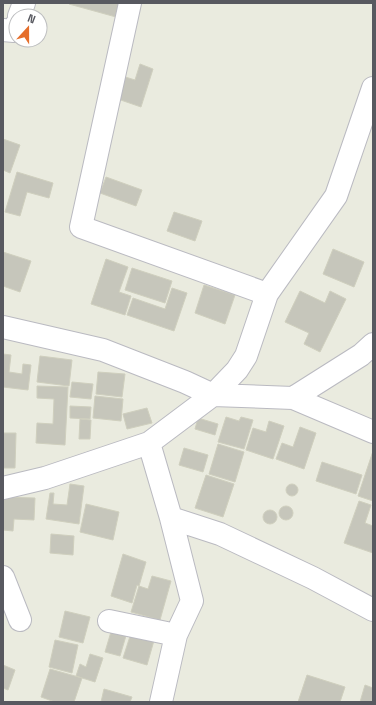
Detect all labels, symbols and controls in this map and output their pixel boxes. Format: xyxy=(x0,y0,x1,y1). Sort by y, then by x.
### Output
north arrow xyxy=(8,8,48,48)
text: N xyxy=(26,11,38,27)

